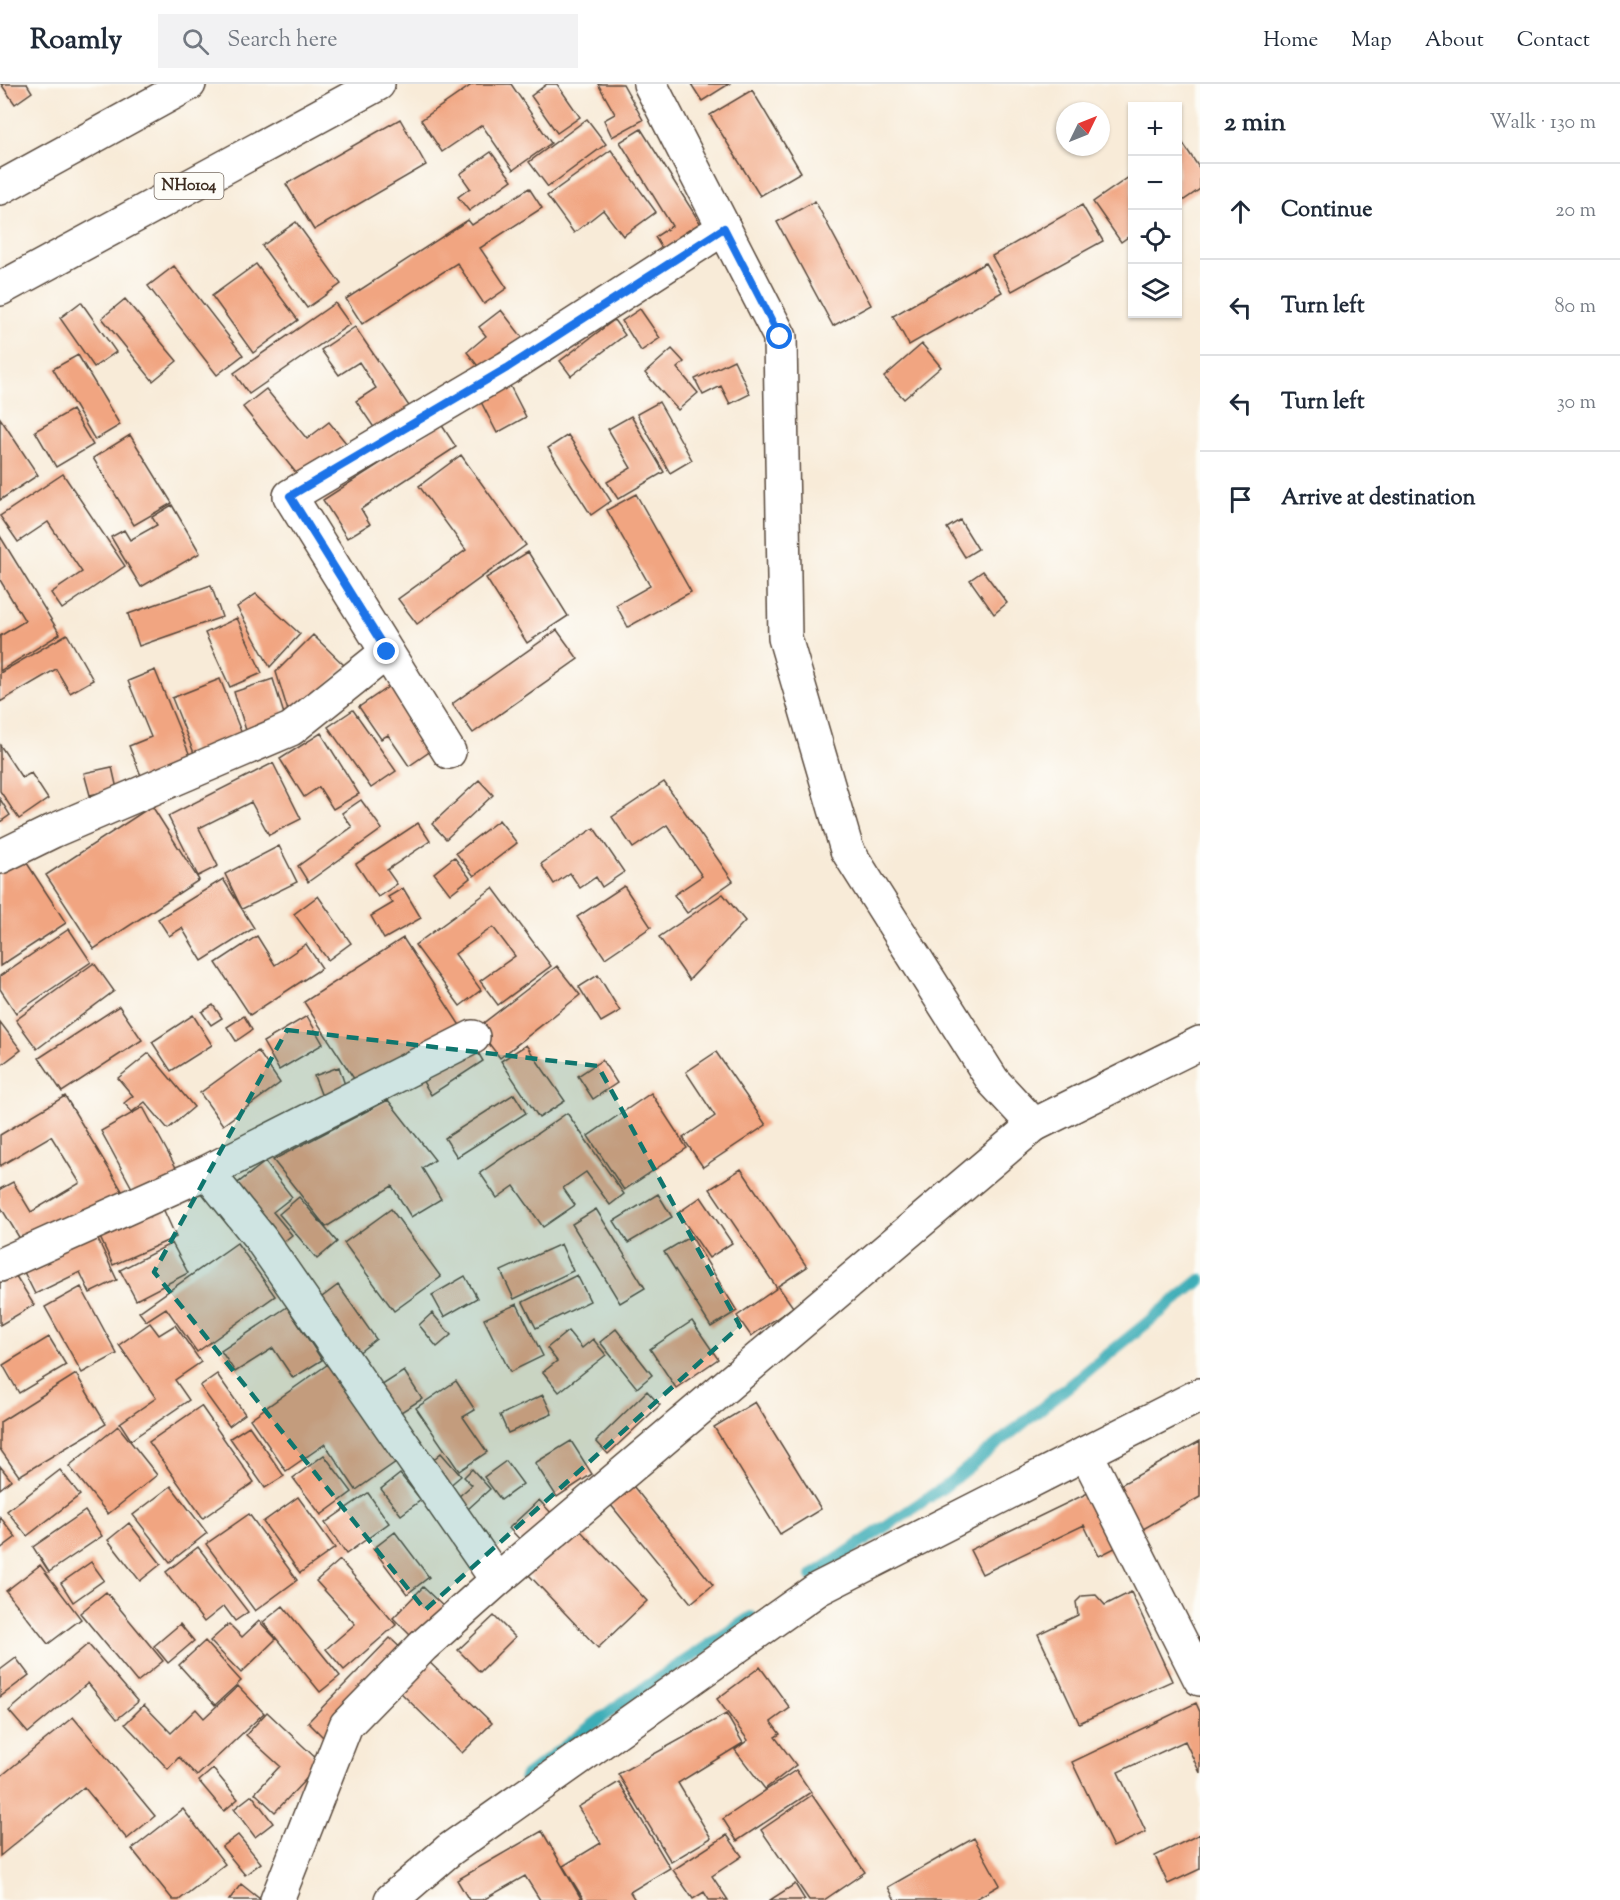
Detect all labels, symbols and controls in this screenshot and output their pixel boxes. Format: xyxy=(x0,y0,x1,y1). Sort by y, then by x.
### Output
search box xyxy=(158,14,578,68)
text: Roamly xyxy=(30,21,122,61)
icon: search xyxy=(179,25,212,58)
text: Search here xyxy=(227,25,338,57)
text: Home xyxy=(1263,26,1318,56)
text: Map xyxy=(1351,26,1392,56)
text: About xyxy=(1425,26,1484,56)
text: Contact xyxy=(1517,26,1590,56)
north arrow xyxy=(1056,102,1110,156)
map controls xyxy=(1128,102,1182,318)
button: + xyxy=(1128,102,1182,156)
text: 2 min xyxy=(1224,105,1286,142)
text: Walk · 130 m xyxy=(1489,109,1596,138)
button: − xyxy=(1128,156,1182,210)
road number: NH0104 xyxy=(154,173,224,199)
icon: ahead xyxy=(1224,195,1257,228)
text: Continue xyxy=(1281,195,1372,227)
text: 20 m xyxy=(1555,197,1596,226)
button: locate xyxy=(1128,210,1182,264)
button: layers xyxy=(1128,264,1182,318)
icon: left xyxy=(1224,291,1257,324)
text: Turn left xyxy=(1281,291,1364,323)
text: 80 m xyxy=(1555,293,1596,322)
route start xyxy=(766,323,792,349)
icon: left xyxy=(1224,387,1257,420)
text: Turn left xyxy=(1281,387,1364,419)
text: 30 m xyxy=(1557,389,1596,418)
icon: arrive xyxy=(1224,483,1257,516)
text: Arrive at destination xyxy=(1281,483,1476,515)
route end xyxy=(373,638,399,664)

